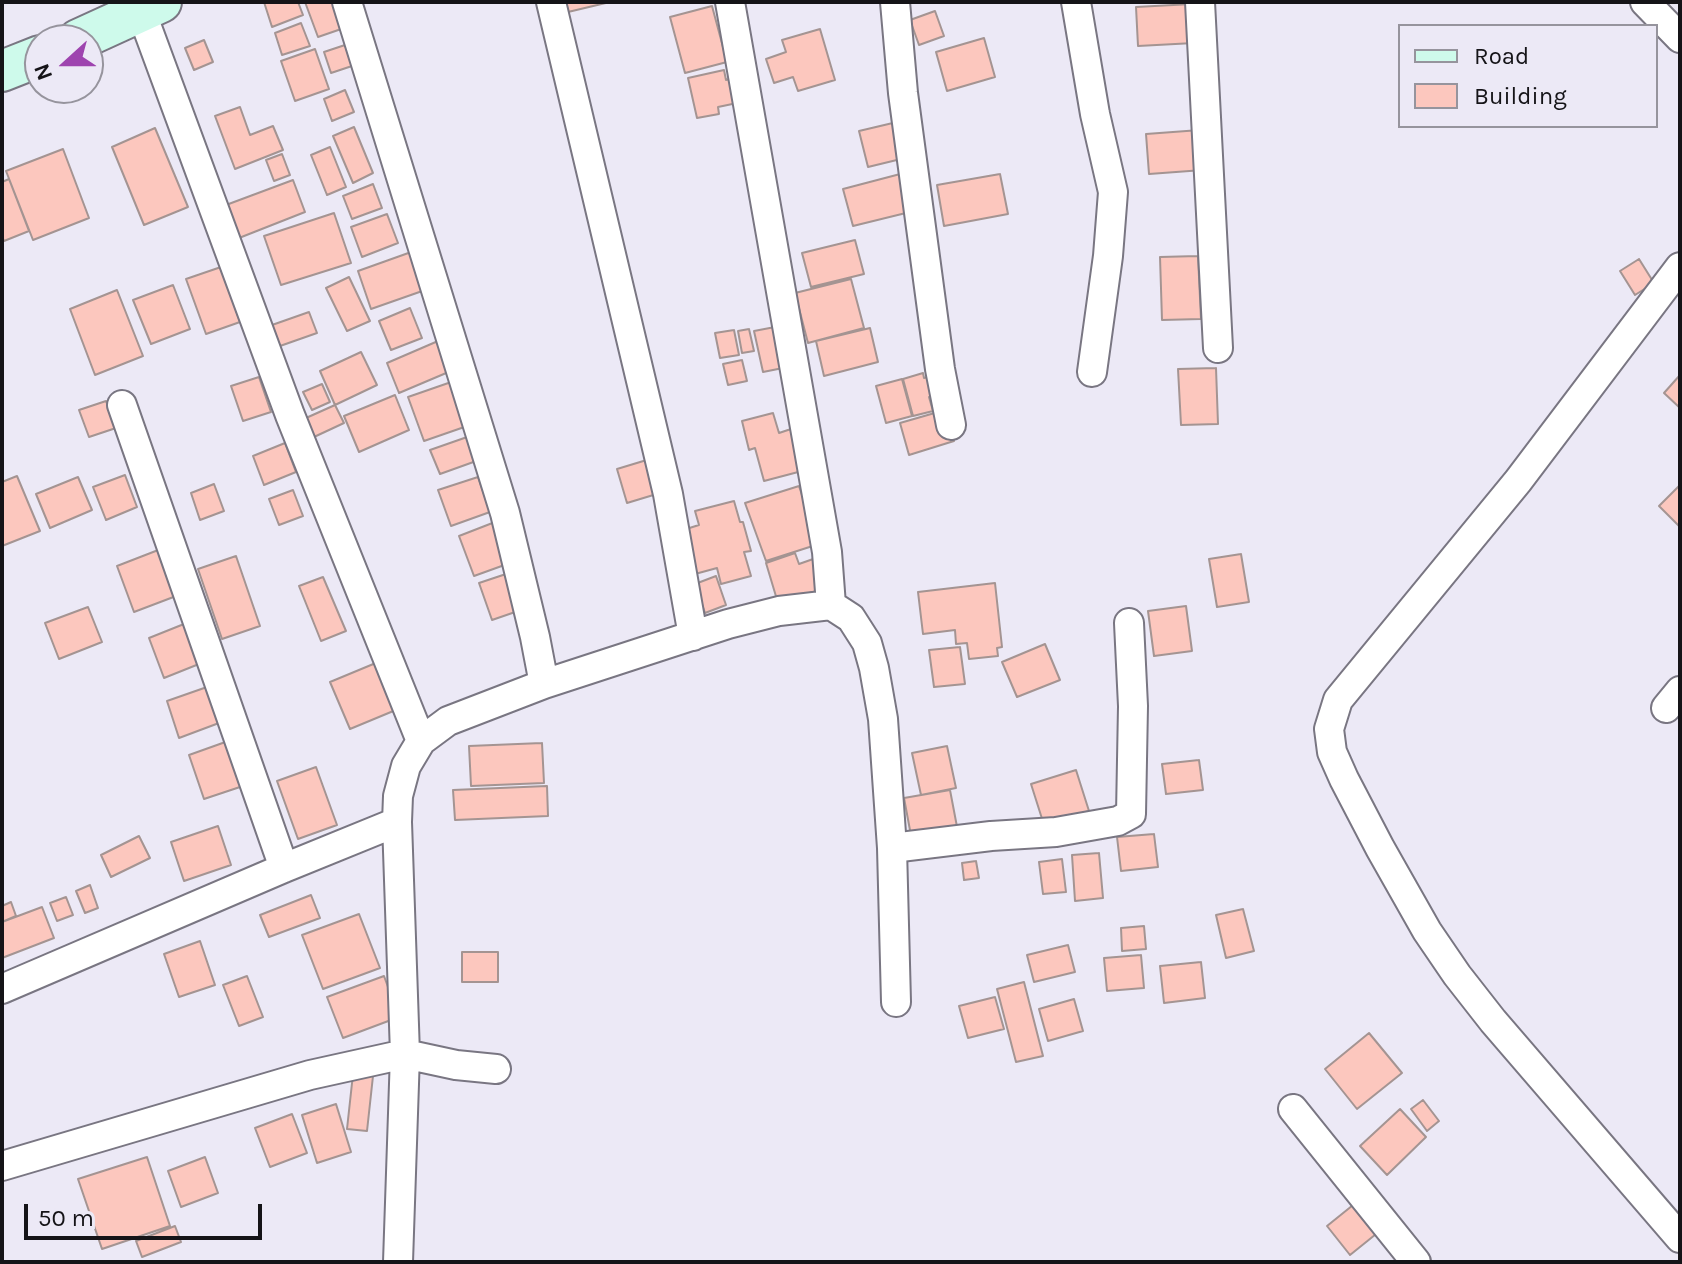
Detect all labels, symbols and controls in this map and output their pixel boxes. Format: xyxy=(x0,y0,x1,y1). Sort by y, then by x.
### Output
north arrow xyxy=(24,24,104,104)
legend xyxy=(1398,24,1658,128)
text: Road xyxy=(1474,42,1529,70)
text: N xyxy=(28,60,58,84)
text: Building xyxy=(1474,82,1567,110)
scale bar xyxy=(28,1188,266,1238)
text: 50 m xyxy=(38,1204,94,1232)

